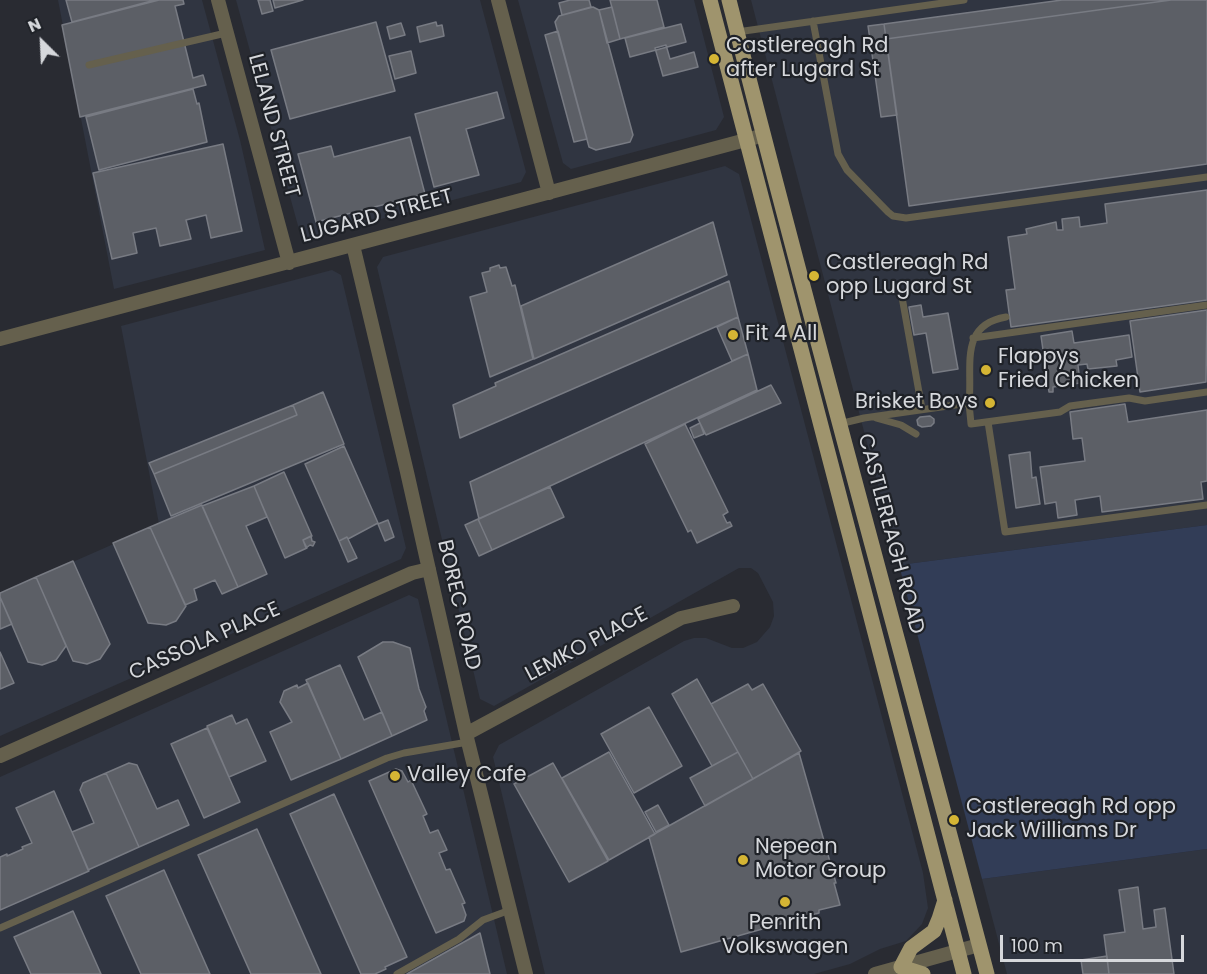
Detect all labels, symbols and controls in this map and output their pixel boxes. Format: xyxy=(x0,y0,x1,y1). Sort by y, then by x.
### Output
north arrow xyxy=(12,12,72,72)
text: N xyxy=(24,12,45,38)
place label: Castlereagh Rd after Lugard St xyxy=(726,34,888,84)
street label: LELAND STREET xyxy=(242,51,304,201)
marker: Castlereagh Rd after Lugard St xyxy=(707,52,721,66)
street label: LUGARD STREET xyxy=(298,185,456,249)
place label: Castlereagh Rd opp Lugard St xyxy=(826,251,988,301)
marker: Castlereagh Rd opp Lugard St xyxy=(807,269,821,283)
place label: Fit 4 All xyxy=(745,322,817,348)
marker: Fit 4 All xyxy=(726,328,740,342)
place label: Flappys Fried Chicken xyxy=(998,345,1139,395)
marker: Flappys Fried Chicken xyxy=(979,363,993,377)
place label: Brisket Boys xyxy=(855,390,978,416)
marker: Brisket Boys xyxy=(983,396,997,410)
street label: CASTLEREAGH ROAD xyxy=(851,431,929,637)
street label: BOREC ROAD xyxy=(431,537,485,673)
street label: CASSOLA PLACE xyxy=(126,597,284,687)
street label: LEMKO PLACE xyxy=(521,602,653,688)
place label: Valley Cafe xyxy=(407,763,527,789)
marker: Valley Cafe xyxy=(388,769,402,783)
place label: Castlereagh Rd opp Jack Williams Dr xyxy=(966,795,1176,845)
marker: Castlereagh Rd opp Jack Williams Dr xyxy=(947,813,961,827)
place label: Nepean Motor Group xyxy=(755,835,886,885)
marker: Nepean Motor Group xyxy=(736,853,750,867)
marker: Penrith Volkswagen xyxy=(778,895,792,909)
place label: Penrith Volkswagen xyxy=(722,911,848,961)
scale bar xyxy=(1003,923,1188,961)
text: 100 m xyxy=(1011,933,1063,958)

